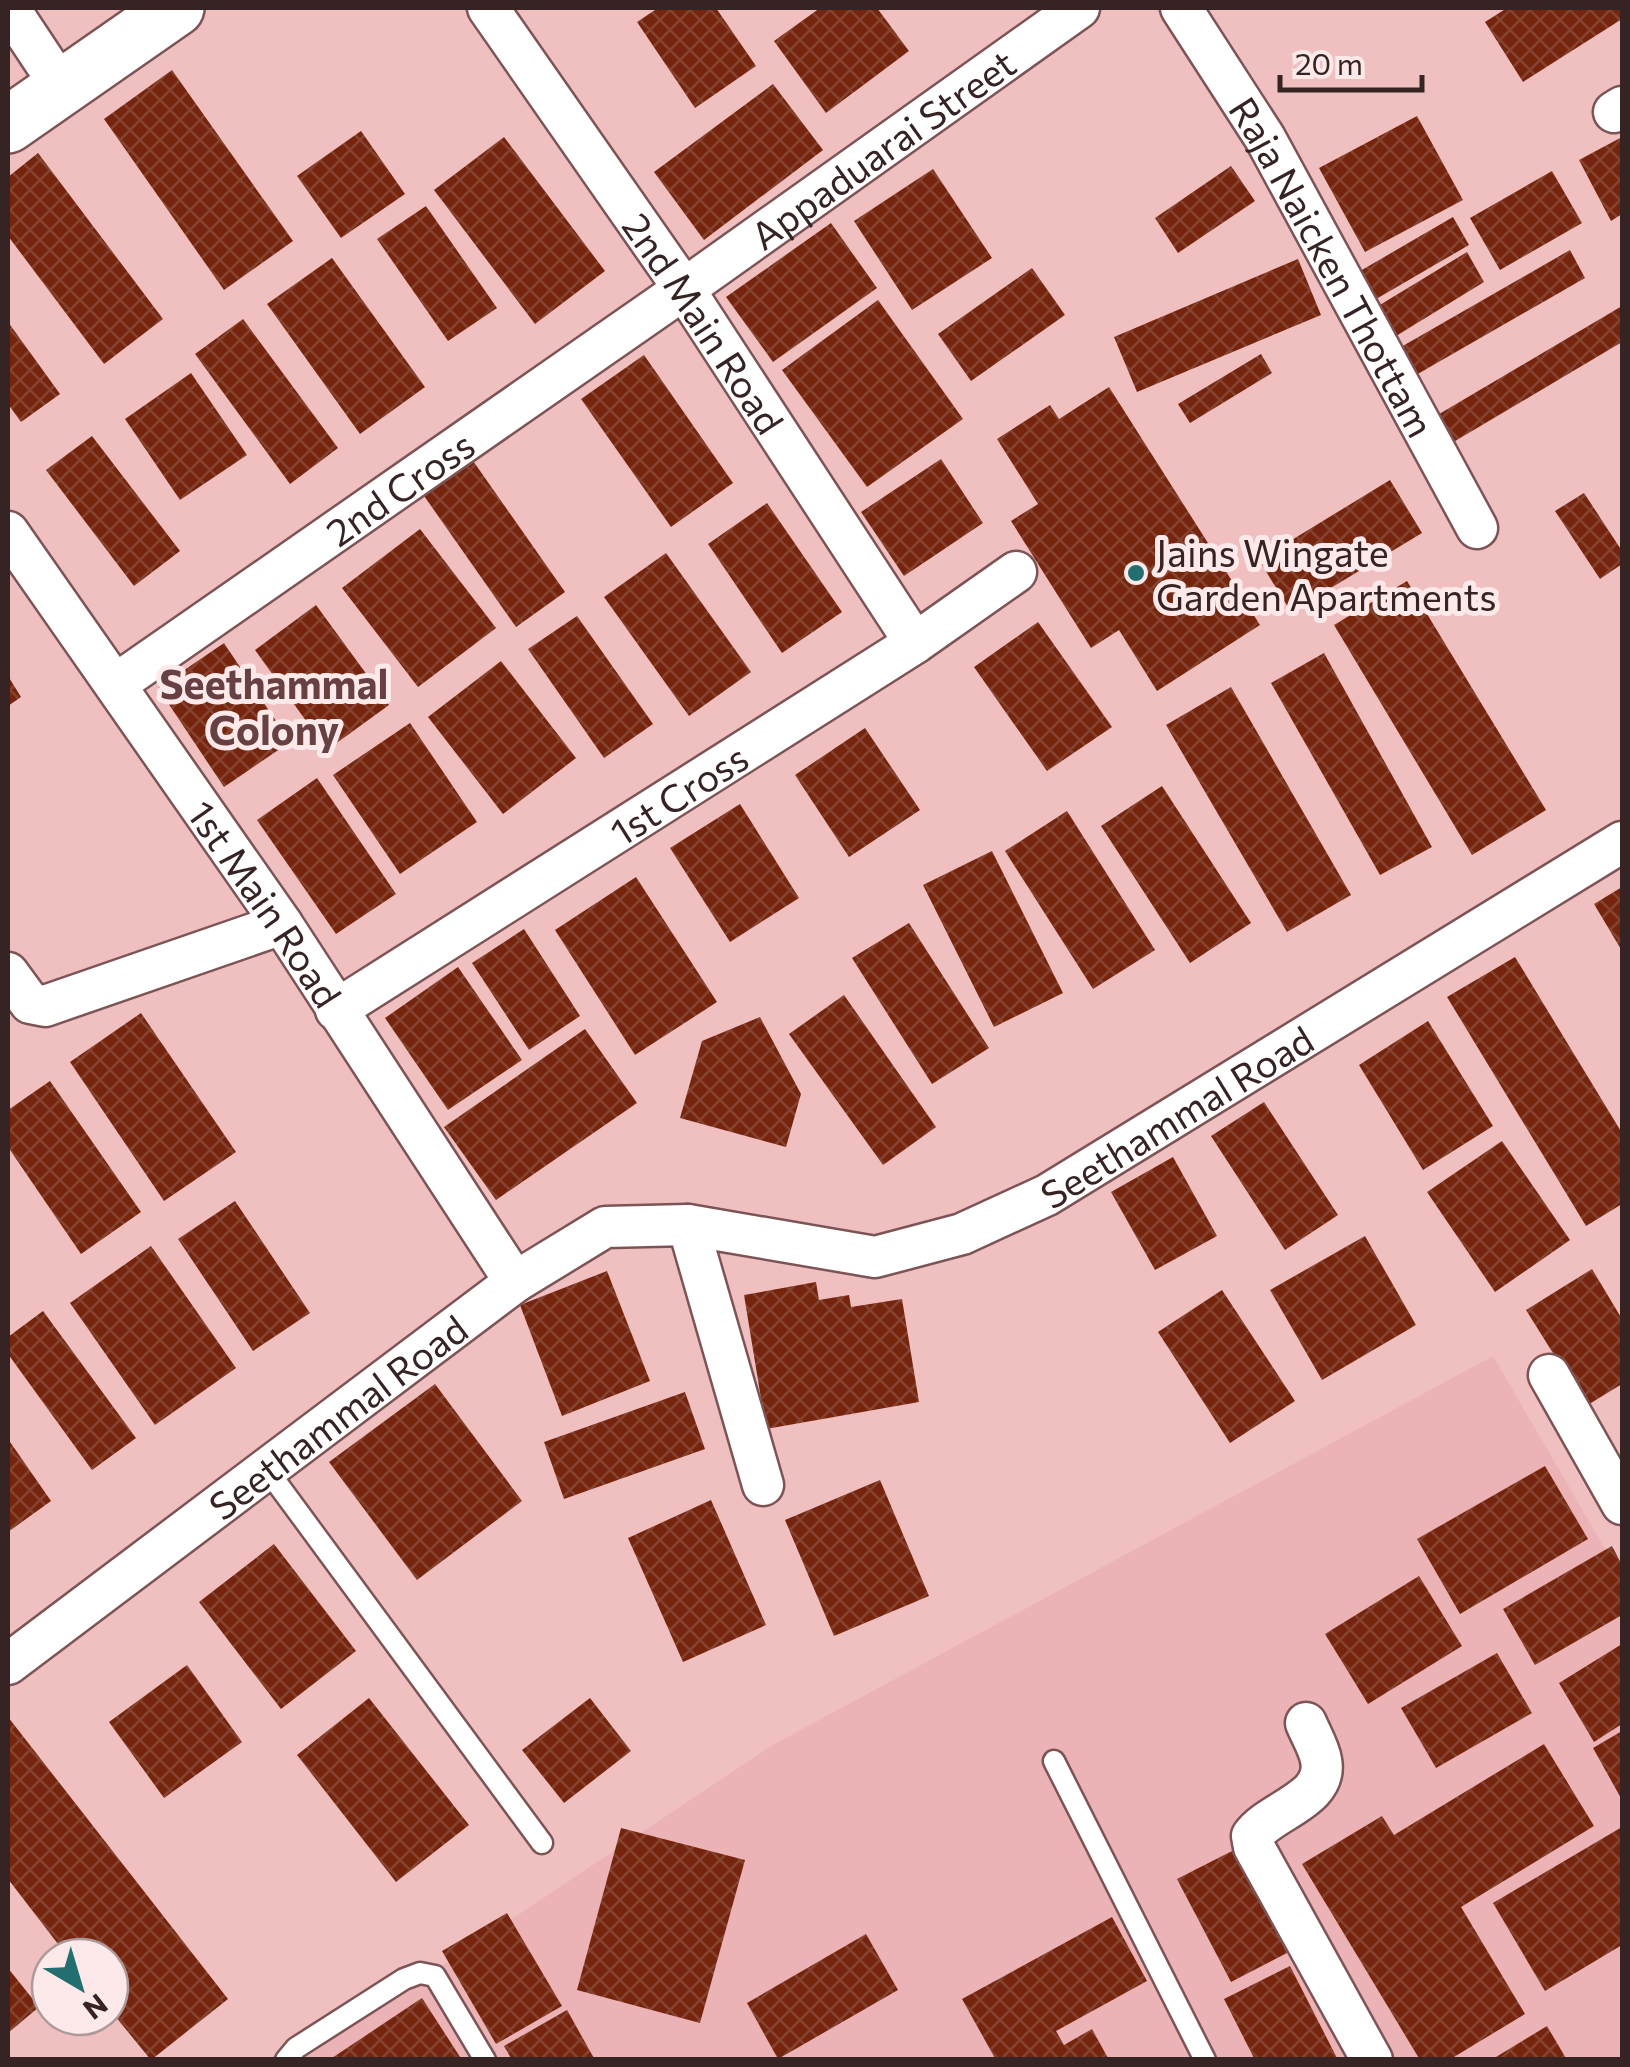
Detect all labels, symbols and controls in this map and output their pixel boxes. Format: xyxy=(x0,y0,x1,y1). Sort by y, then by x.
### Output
scale bar xyxy=(1280,30,1422,92)
street label: Appaduarai Street xyxy=(741,38,1023,258)
text: 20 m xyxy=(1295,44,1363,81)
street label: Raja Naicken Thottam xyxy=(1221,87,1446,444)
street label: 2nd Main Road xyxy=(614,203,795,442)
street label: 2nd Cross xyxy=(316,419,482,555)
place label: Jains Wingate Garden Apartments xyxy=(1156,528,1496,619)
marker: Jains Wingate Garden Apartments xyxy=(1125,562,1147,584)
district label: Seethammal Colony xyxy=(160,658,388,753)
street label: 1st Cross xyxy=(601,732,756,854)
street label: 1st Main Road xyxy=(179,791,353,1015)
street label: Seethammal Road xyxy=(1031,1014,1321,1217)
street label: Seethammal Road xyxy=(199,1304,475,1528)
north arrow xyxy=(30,1937,130,2037)
text: N xyxy=(77,1988,115,2027)

